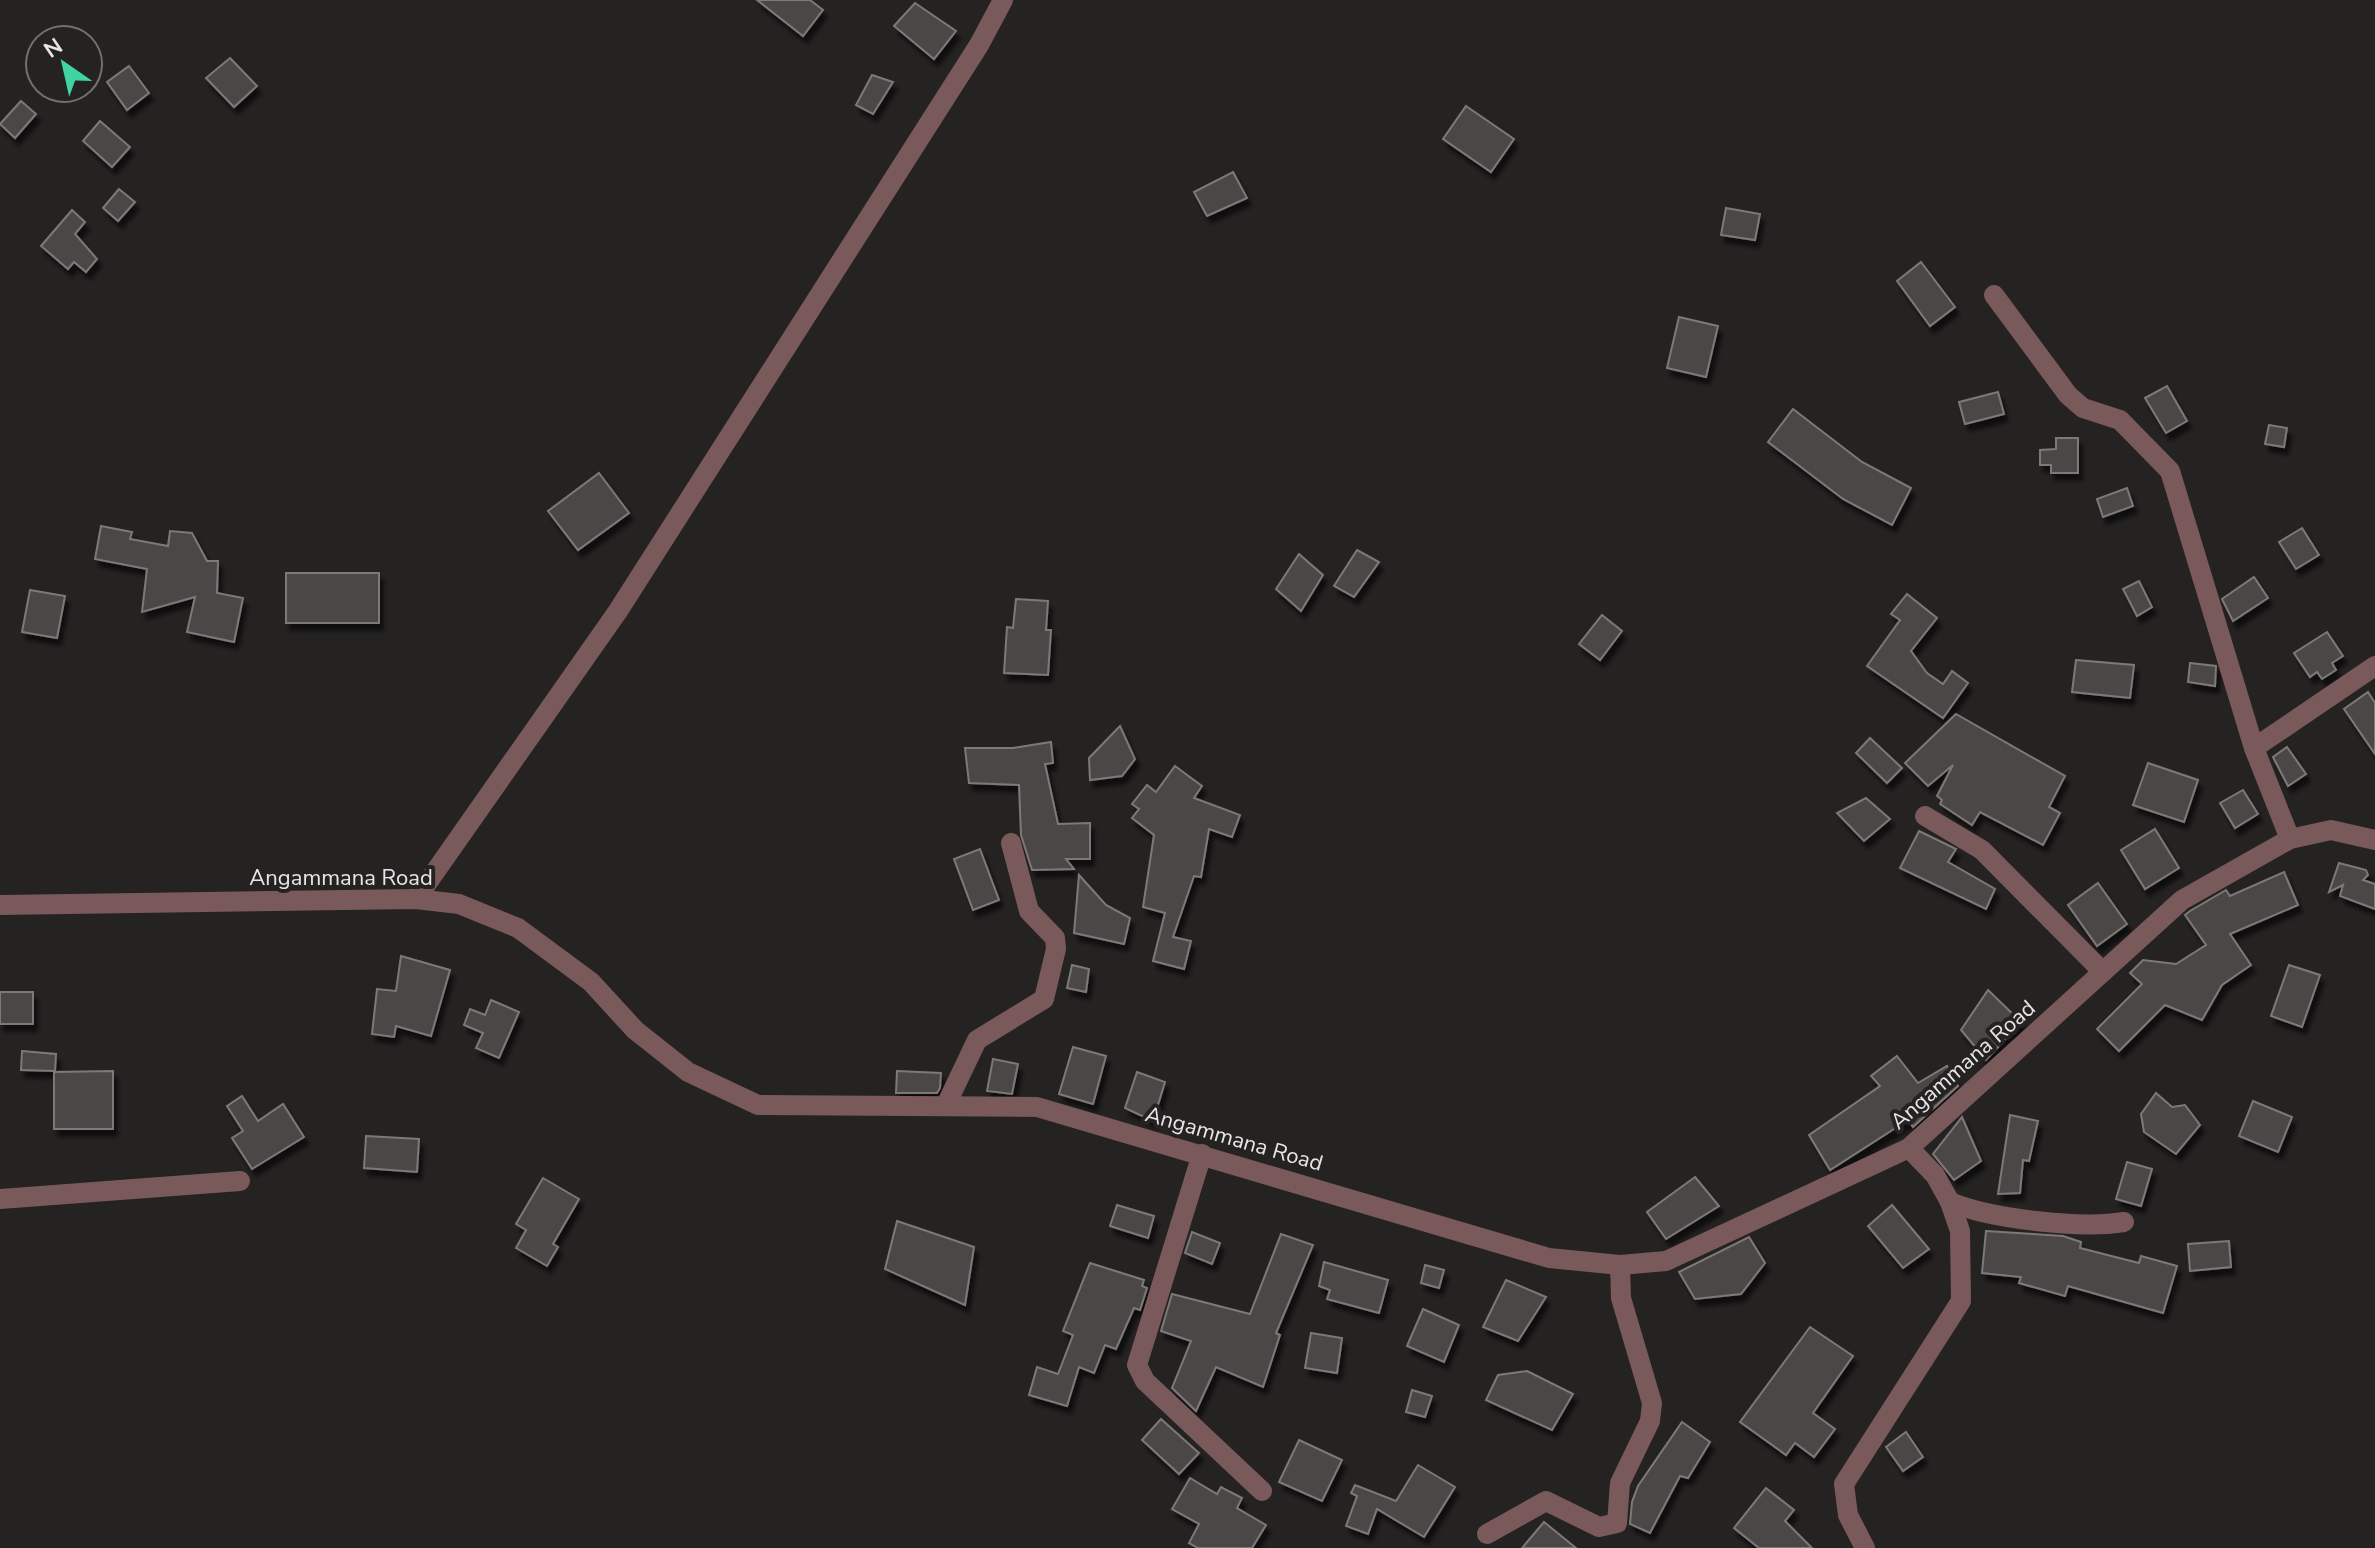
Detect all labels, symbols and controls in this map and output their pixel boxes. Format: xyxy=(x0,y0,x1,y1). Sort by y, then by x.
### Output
north arrow xyxy=(24,24,104,104)
text: N xyxy=(38,31,69,65)
street label: Angammana Road xyxy=(249,863,433,893)
street label: Angammana Road xyxy=(1884,994,2042,1136)
street label: Angammana Road xyxy=(1142,1099,1326,1179)

